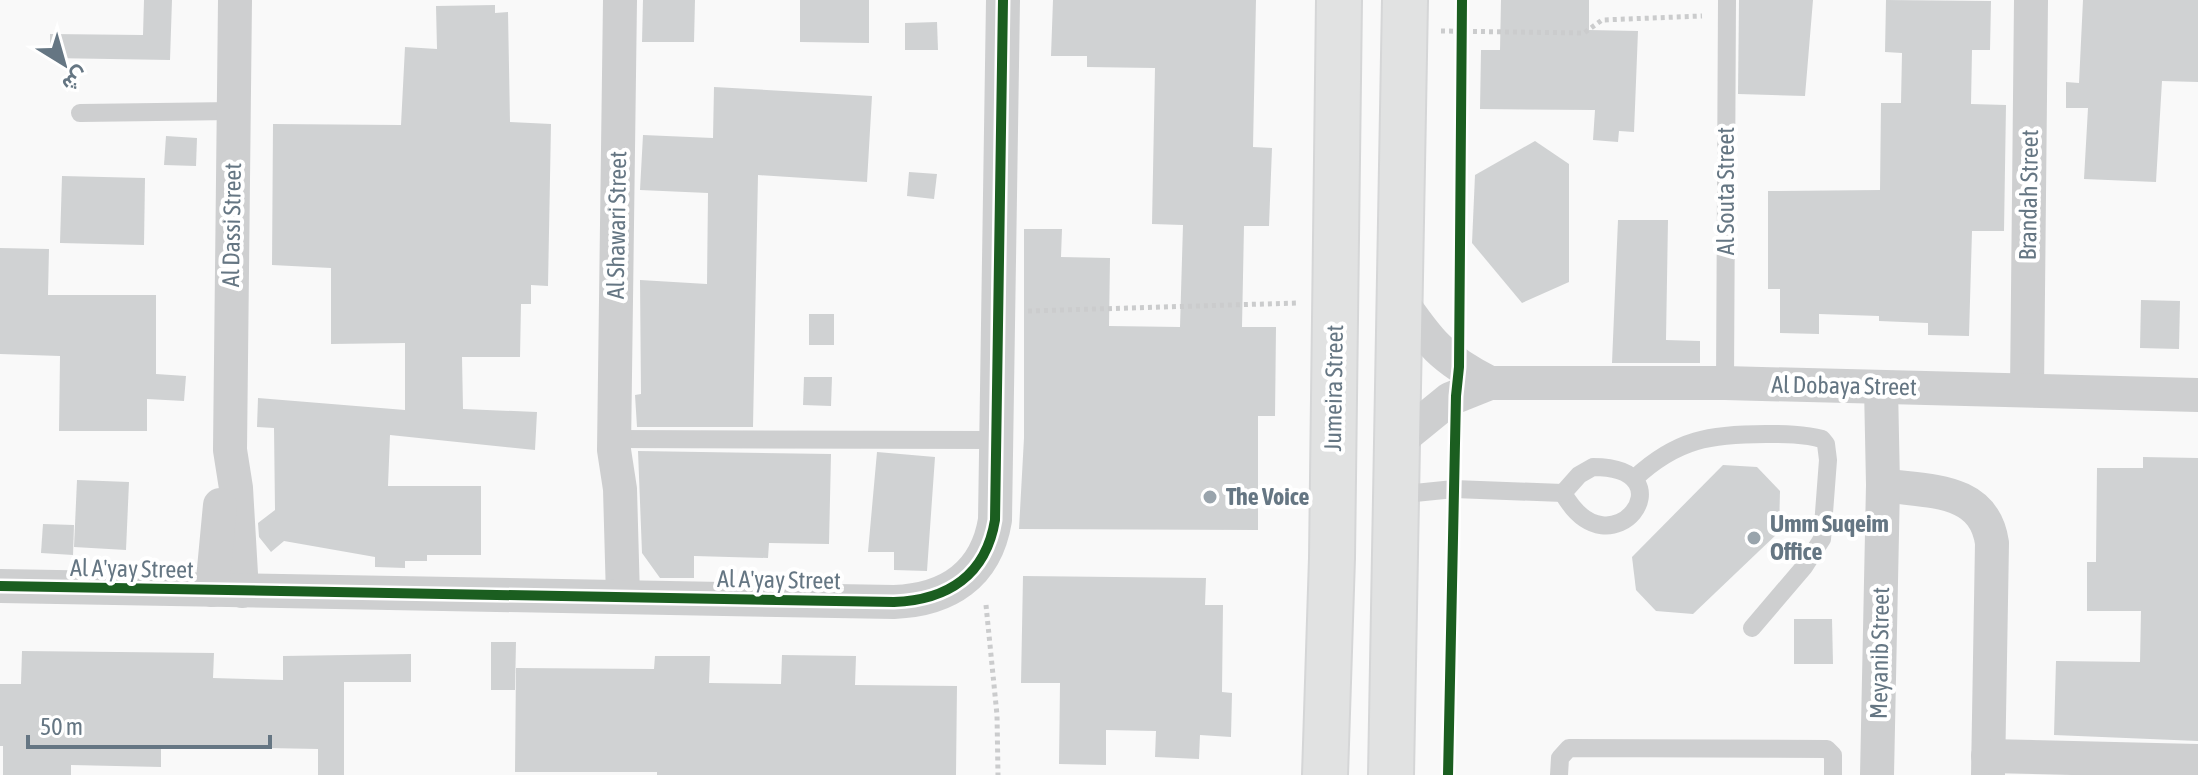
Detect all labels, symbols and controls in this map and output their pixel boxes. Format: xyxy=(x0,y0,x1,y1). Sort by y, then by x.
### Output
north arrow xyxy=(24,24,104,104)
text: ش xyxy=(57,61,94,98)
street label: Al Souta Street xyxy=(1712,127,1739,255)
street label: Brandah Street xyxy=(2014,129,2043,261)
street label: Al Shawari Street xyxy=(602,151,631,299)
street label: Al Dassi Street xyxy=(217,162,246,287)
street label: Jumeira Street xyxy=(1319,324,1348,452)
street label: Al Dobaya Street xyxy=(1771,371,1917,400)
place label: The Voice xyxy=(1226,483,1310,510)
marker: The Voice xyxy=(1201,488,1219,506)
place label: Umm Suqeim Office xyxy=(1770,510,1889,565)
marker: Umm Suqeim Office xyxy=(1745,529,1763,547)
street label: Al A'yay Street xyxy=(70,554,194,583)
street label: Al A'yay Street xyxy=(717,565,841,594)
street label: Meyanib Street xyxy=(1865,587,1894,719)
scale bar xyxy=(28,699,270,749)
text: 50 m xyxy=(40,713,83,740)

